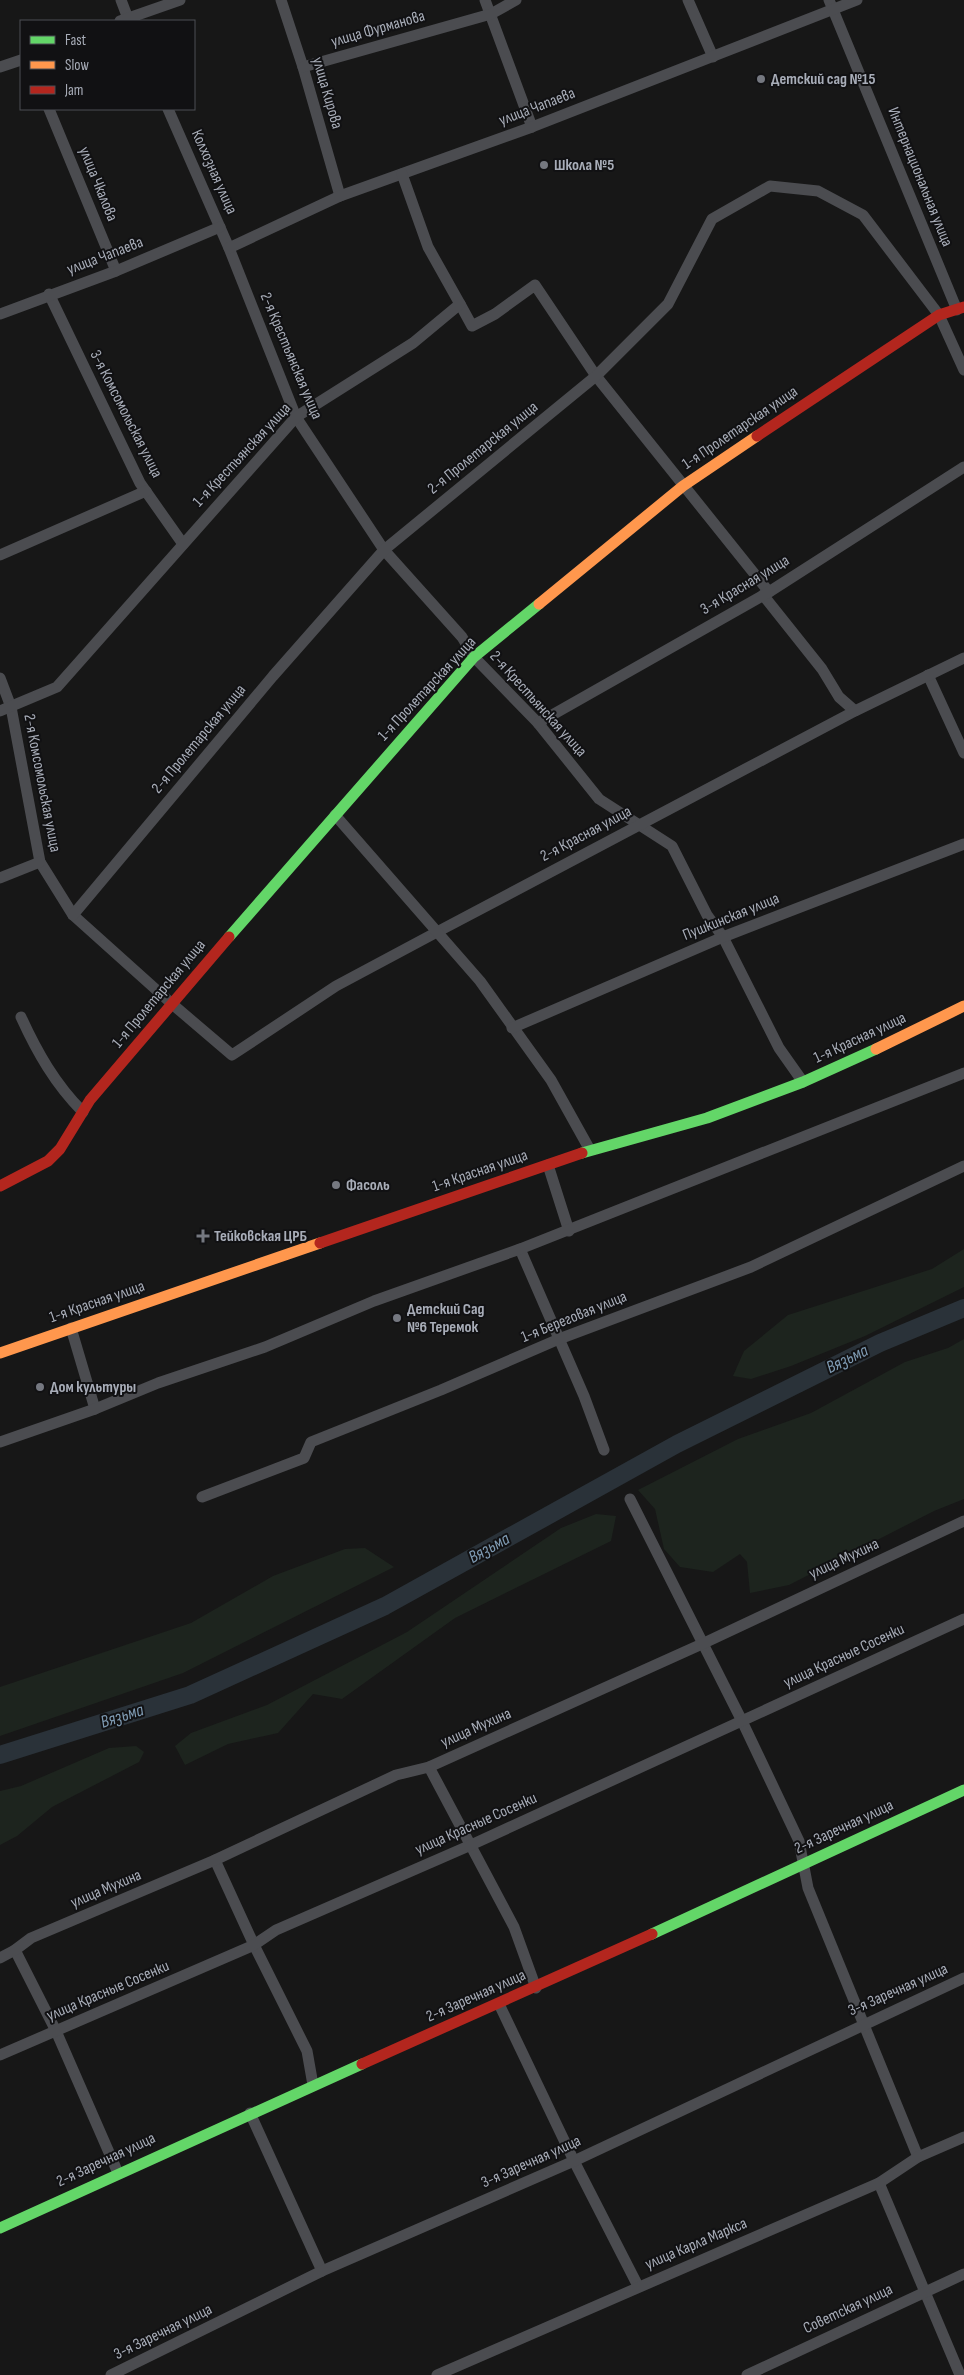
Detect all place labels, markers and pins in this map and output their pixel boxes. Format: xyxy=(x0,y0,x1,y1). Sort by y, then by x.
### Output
place label: Детский сад №15 xyxy=(771,70,875,89)
marker: Детский сад №15 xyxy=(755,73,767,85)
place label: Школа №5 xyxy=(554,156,614,175)
marker: Школа №5 xyxy=(538,159,550,171)
place label: Фасоль xyxy=(346,1176,390,1195)
marker: Фасоль xyxy=(330,1179,342,1191)
place label: Тейковская ЦРБ xyxy=(214,1227,307,1246)
marker: Тейковская ЦРБ xyxy=(196,1229,210,1243)
place label: Детский Сад №6 Теремок xyxy=(407,1300,484,1337)
marker: Детский Сад №6 Теремок xyxy=(391,1312,403,1324)
place label: Дом культуры xyxy=(50,1378,136,1397)
marker: Дом культуры xyxy=(34,1381,46,1393)

